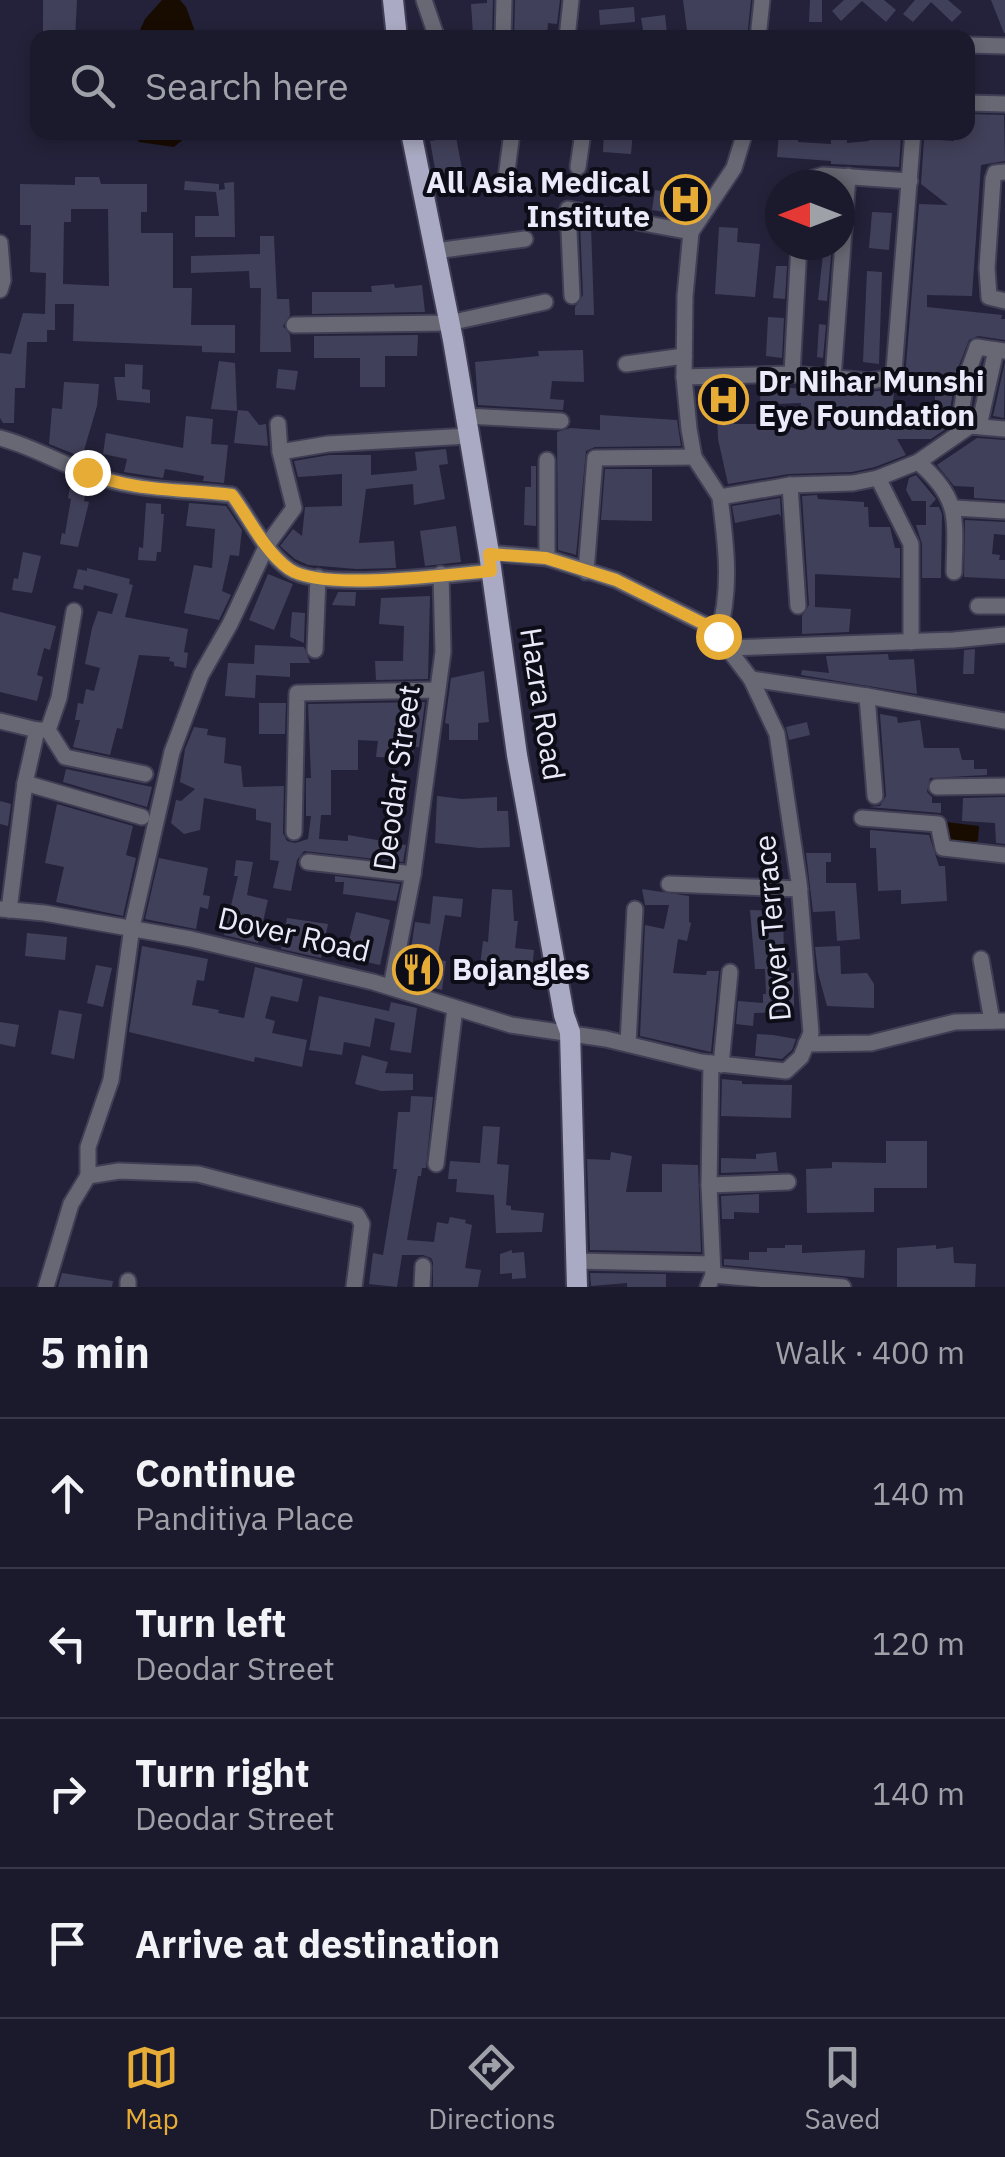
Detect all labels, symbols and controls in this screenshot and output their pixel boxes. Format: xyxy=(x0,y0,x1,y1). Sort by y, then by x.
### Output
search box xyxy=(30,30,975,140)
icon: search xyxy=(65,58,120,113)
text: Search here xyxy=(145,61,349,110)
place label: All Asia Medical Institute xyxy=(426,162,650,235)
north arrow xyxy=(765,170,855,260)
hospital icon: All Asia Medical Institute xyxy=(659,174,711,226)
place label: Dr Nihar Munshi Eye Foundation xyxy=(758,361,984,434)
hospital icon: Dr Nihar Munshi Eye Foundation xyxy=(697,373,749,425)
route end xyxy=(65,450,111,496)
route start xyxy=(696,614,742,660)
street label: Hazra Road xyxy=(512,625,575,783)
street label: Deodar Street xyxy=(363,682,428,873)
street label: Dover Terrace xyxy=(744,833,799,1023)
street label: Dover Road xyxy=(215,897,374,970)
restaurant icon: Bojangles xyxy=(391,944,443,996)
place label: Bojangles xyxy=(452,949,590,988)
text: 5 min xyxy=(40,1325,150,1380)
text: Walk · 400 m xyxy=(776,1331,965,1373)
text: Continue xyxy=(135,1448,296,1497)
icon: ahead xyxy=(40,1466,95,1521)
text: 140 m xyxy=(872,1472,965,1514)
text: Panditiya Place xyxy=(135,1497,354,1539)
text: Turn left xyxy=(135,1598,286,1647)
icon: left xyxy=(40,1616,95,1671)
text: 120 m xyxy=(872,1622,965,1664)
text: Deodar Street xyxy=(135,1647,335,1689)
text: Turn right xyxy=(135,1748,310,1797)
icon: right xyxy=(40,1766,95,1821)
text: 140 m xyxy=(872,1772,965,1814)
text: Deodar Street xyxy=(135,1797,335,1839)
icon: arrive xyxy=(40,1916,95,1971)
text: Arrive at destination xyxy=(135,1919,500,1968)
tab: Map xyxy=(124,2040,179,2137)
tab: Directions xyxy=(428,2040,556,2137)
tab: Saved xyxy=(804,2040,881,2137)

